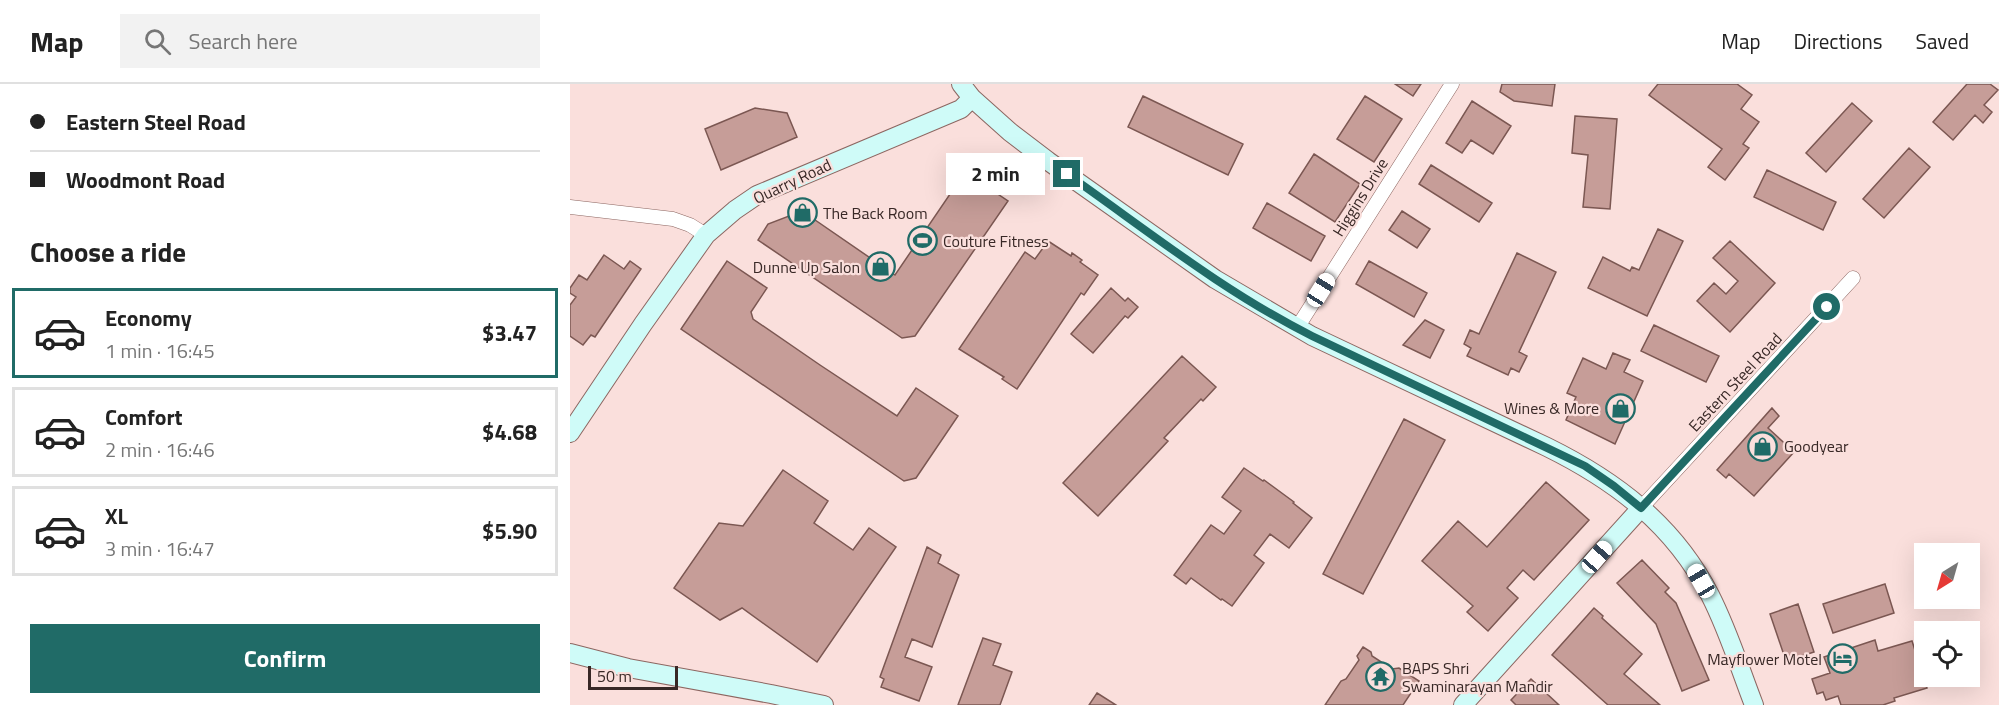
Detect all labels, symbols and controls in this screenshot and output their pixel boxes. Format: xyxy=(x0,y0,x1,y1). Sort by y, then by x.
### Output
search box xyxy=(120,14,540,68)
text: Map xyxy=(30,20,84,63)
text: Search here xyxy=(189,24,298,58)
icon: search xyxy=(141,25,174,58)
text: Map xyxy=(1721,25,1761,57)
text: Directions xyxy=(1794,25,1883,57)
text: Saved xyxy=(1916,25,1969,57)
text: Eastern Steel Road xyxy=(66,105,246,139)
street label: Quarry Road xyxy=(749,152,835,210)
callout: 2 min xyxy=(947,153,1046,195)
street label: Higgins Drive xyxy=(1326,153,1394,241)
text: 2 min xyxy=(971,158,1020,189)
route end xyxy=(1053,160,1080,187)
text: Woodmont Road xyxy=(66,163,225,197)
shop icon: The Back Room xyxy=(786,197,818,229)
place label: The Back Room xyxy=(823,201,928,225)
sports icon: Couture Fitness xyxy=(906,225,938,257)
place label: Couture Fitness xyxy=(943,229,1049,253)
text: Choose a ride xyxy=(30,231,186,272)
shop icon: Dunne Up Salon xyxy=(865,251,897,283)
place label: Dunne Up Salon xyxy=(753,255,860,279)
car xyxy=(1304,270,1338,310)
route start xyxy=(1813,293,1840,320)
text: Economy xyxy=(105,301,192,335)
icon: car xyxy=(33,306,87,360)
text: $3.47 xyxy=(482,316,537,350)
street label: Eastern Steel Road xyxy=(1683,327,1787,437)
text: 1 min · 16:45 xyxy=(105,335,215,366)
shop icon: Wines & More xyxy=(1604,392,1636,424)
place label: Wines & More xyxy=(1504,396,1599,420)
text: Comfort xyxy=(105,400,183,434)
icon: car xyxy=(33,405,87,459)
text: $4.68 xyxy=(482,415,537,449)
shop icon: Goodyear xyxy=(1747,430,1779,462)
text: 2 min · 16:46 xyxy=(105,434,215,465)
place label: Goodyear xyxy=(1784,434,1849,458)
text: XL xyxy=(105,499,128,533)
icon: car xyxy=(33,504,87,558)
text: $5.90 xyxy=(482,514,537,548)
text: 3 min · 16:47 xyxy=(105,533,215,564)
car xyxy=(1578,538,1616,576)
north arrow xyxy=(1914,543,1980,609)
map controls xyxy=(1914,543,1980,687)
car xyxy=(1684,561,1718,601)
button: locate xyxy=(1914,621,1980,687)
button: Confirm xyxy=(30,624,540,693)
hotel icon: Mayflower Motel xyxy=(1827,643,1859,675)
place label: Mayflower Motel xyxy=(1707,647,1822,671)
place label: BAPS Shri Swaminarayan Mandir xyxy=(1402,656,1553,698)
temple icon: BAPS Shri Swaminarayan Mandir xyxy=(1365,661,1397,693)
scale bar xyxy=(588,663,678,690)
text: 50 m xyxy=(597,664,632,688)

